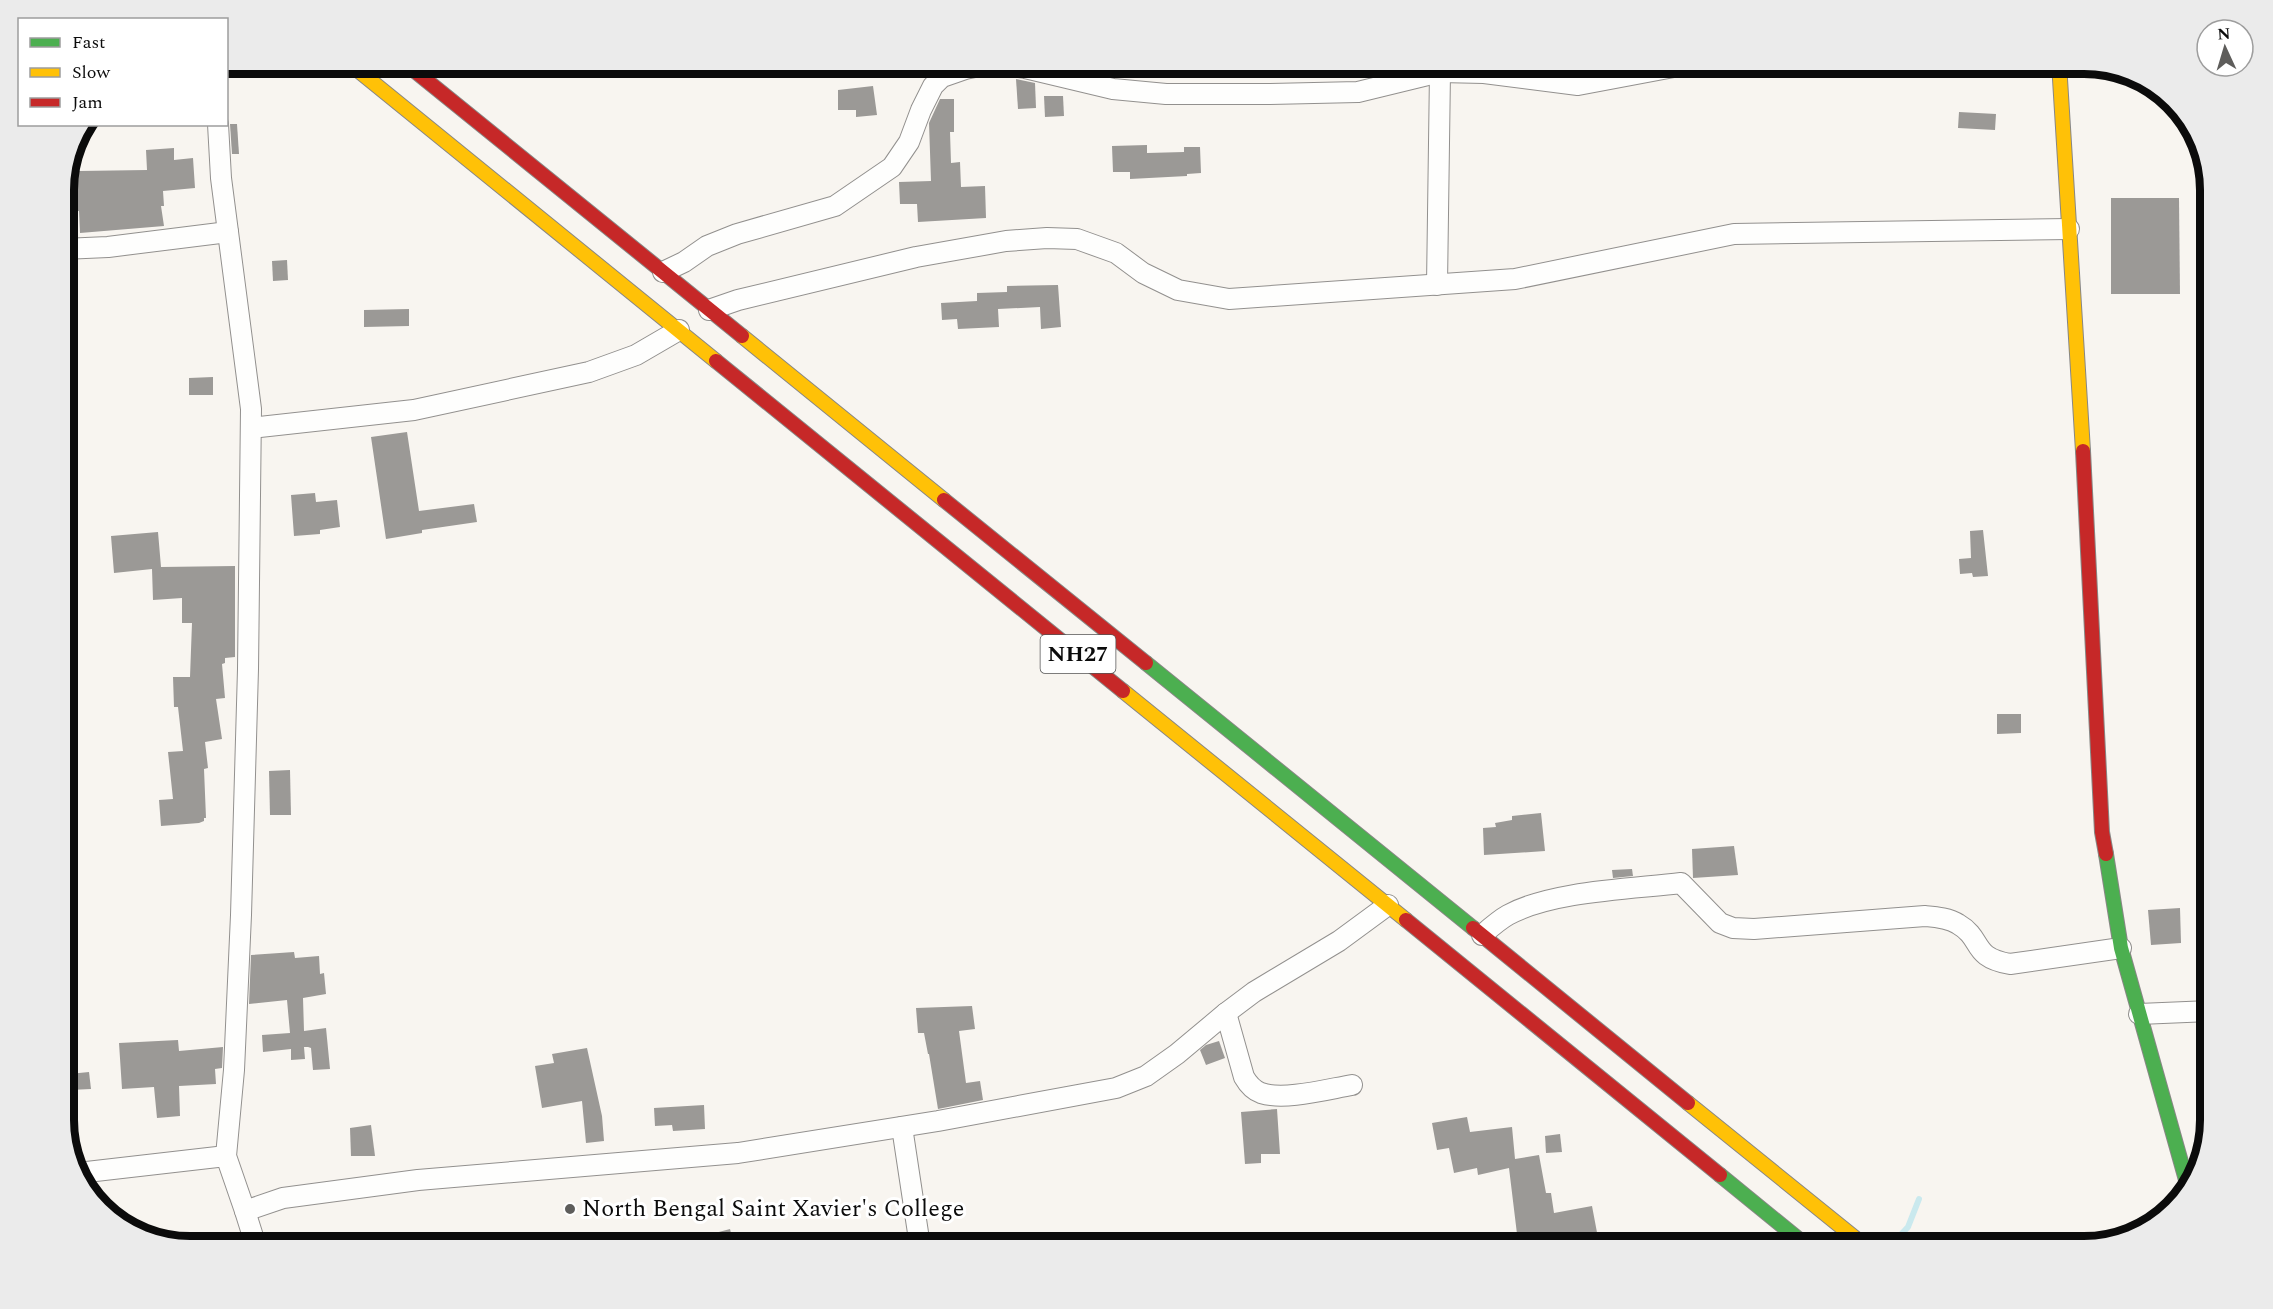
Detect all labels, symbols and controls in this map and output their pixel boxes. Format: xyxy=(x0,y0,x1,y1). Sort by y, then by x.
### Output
legend xyxy=(18,18,228,126)
north arrow xyxy=(2195,18,2255,78)
text: N xyxy=(2217,22,2231,46)
text: Fast xyxy=(72,29,105,56)
text: Slow xyxy=(72,59,111,86)
text: Jam xyxy=(72,89,103,116)
road number: NH27 xyxy=(1040,635,1116,673)
place label: North Bengal Saint Xavier's College xyxy=(582,1191,964,1227)
marker: North Bengal Saint Xavier's College xyxy=(563,1202,577,1216)

